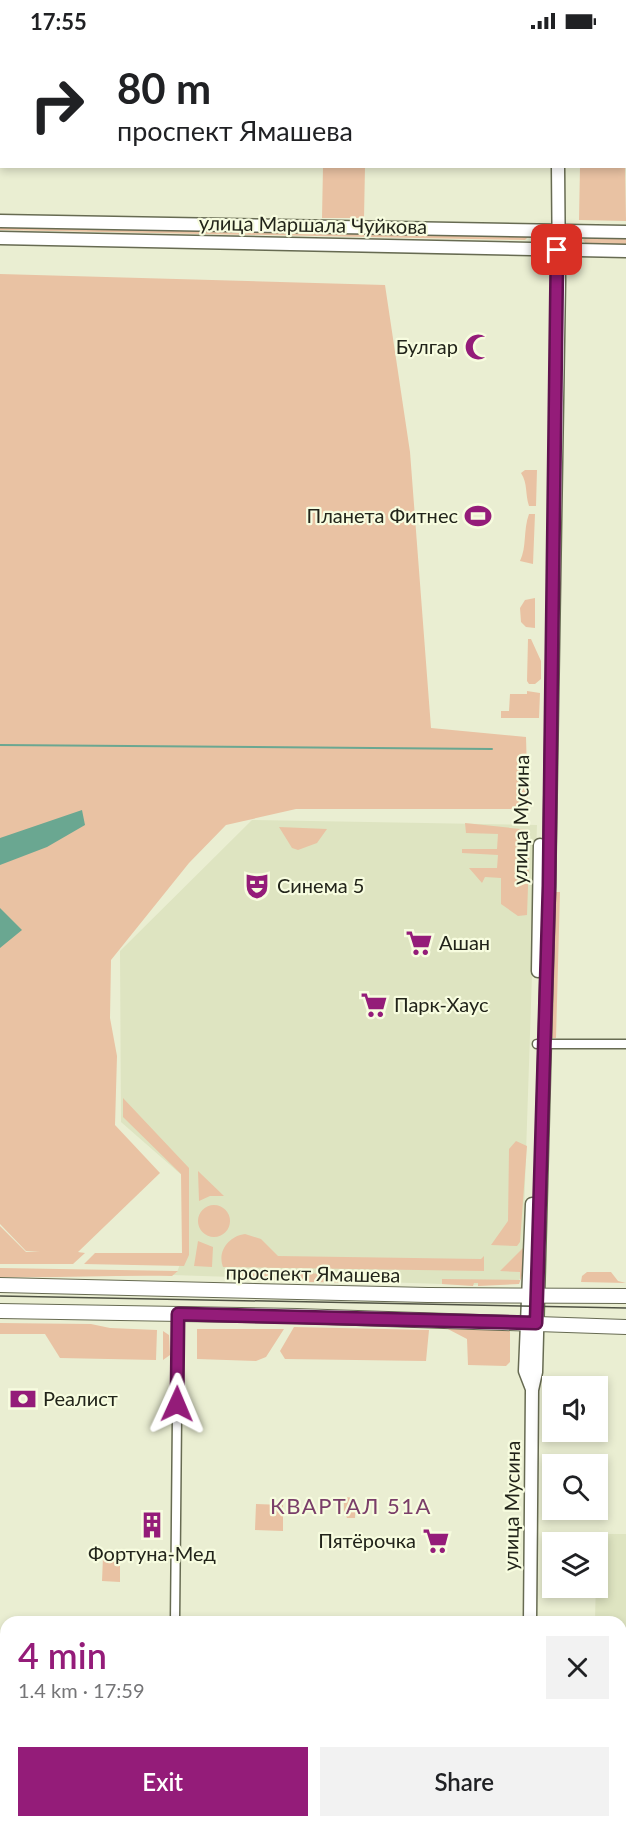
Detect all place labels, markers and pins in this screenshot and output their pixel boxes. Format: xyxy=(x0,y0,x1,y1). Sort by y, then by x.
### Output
pin xyxy=(531,224,582,275)
mosque icon: Булгар xyxy=(463,332,493,362)
place label: Булгар xyxy=(396,334,458,358)
sports icon: Планета Фитнес xyxy=(463,501,493,531)
place label: Планета Фитнес xyxy=(307,503,458,527)
theatre icon: Синема 5 xyxy=(242,871,272,901)
place label: Синема 5 xyxy=(277,873,364,897)
supermarket icon: Ашан xyxy=(404,928,434,958)
place label: Ашан xyxy=(439,930,490,954)
supermarket icon: Парк-Хаус xyxy=(359,990,389,1020)
place label: Парк-Хаус xyxy=(394,992,489,1016)
bank icon: Реалист xyxy=(8,1384,38,1414)
place label: Реалист xyxy=(43,1386,118,1410)
building icon: Фортуна-Мед xyxy=(137,1510,167,1540)
supermarket icon: Пятёрочка xyxy=(421,1526,451,1556)
place label: Пятёрочка xyxy=(318,1528,416,1552)
place label: Фортуна-Мед xyxy=(88,1541,216,1565)

